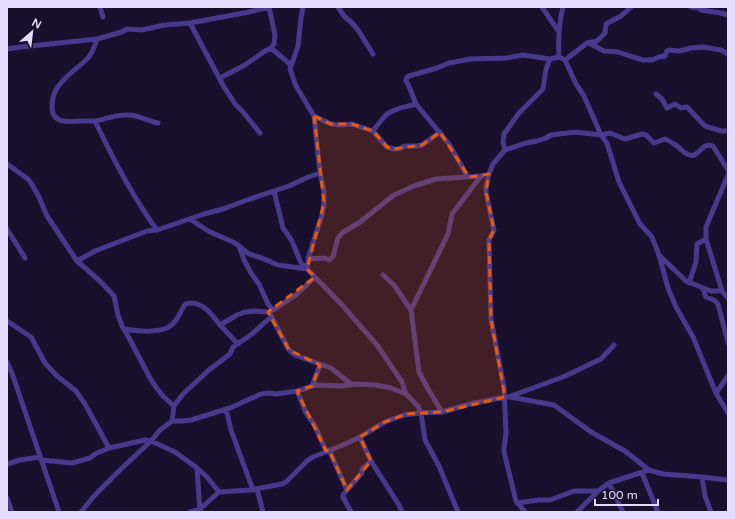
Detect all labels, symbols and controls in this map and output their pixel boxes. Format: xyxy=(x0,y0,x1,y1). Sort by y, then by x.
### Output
north arrow xyxy=(12,12,52,52)
text: N xyxy=(30,16,43,31)
scale bar xyxy=(595,481,658,507)
text: 100 m xyxy=(601,488,638,502)

